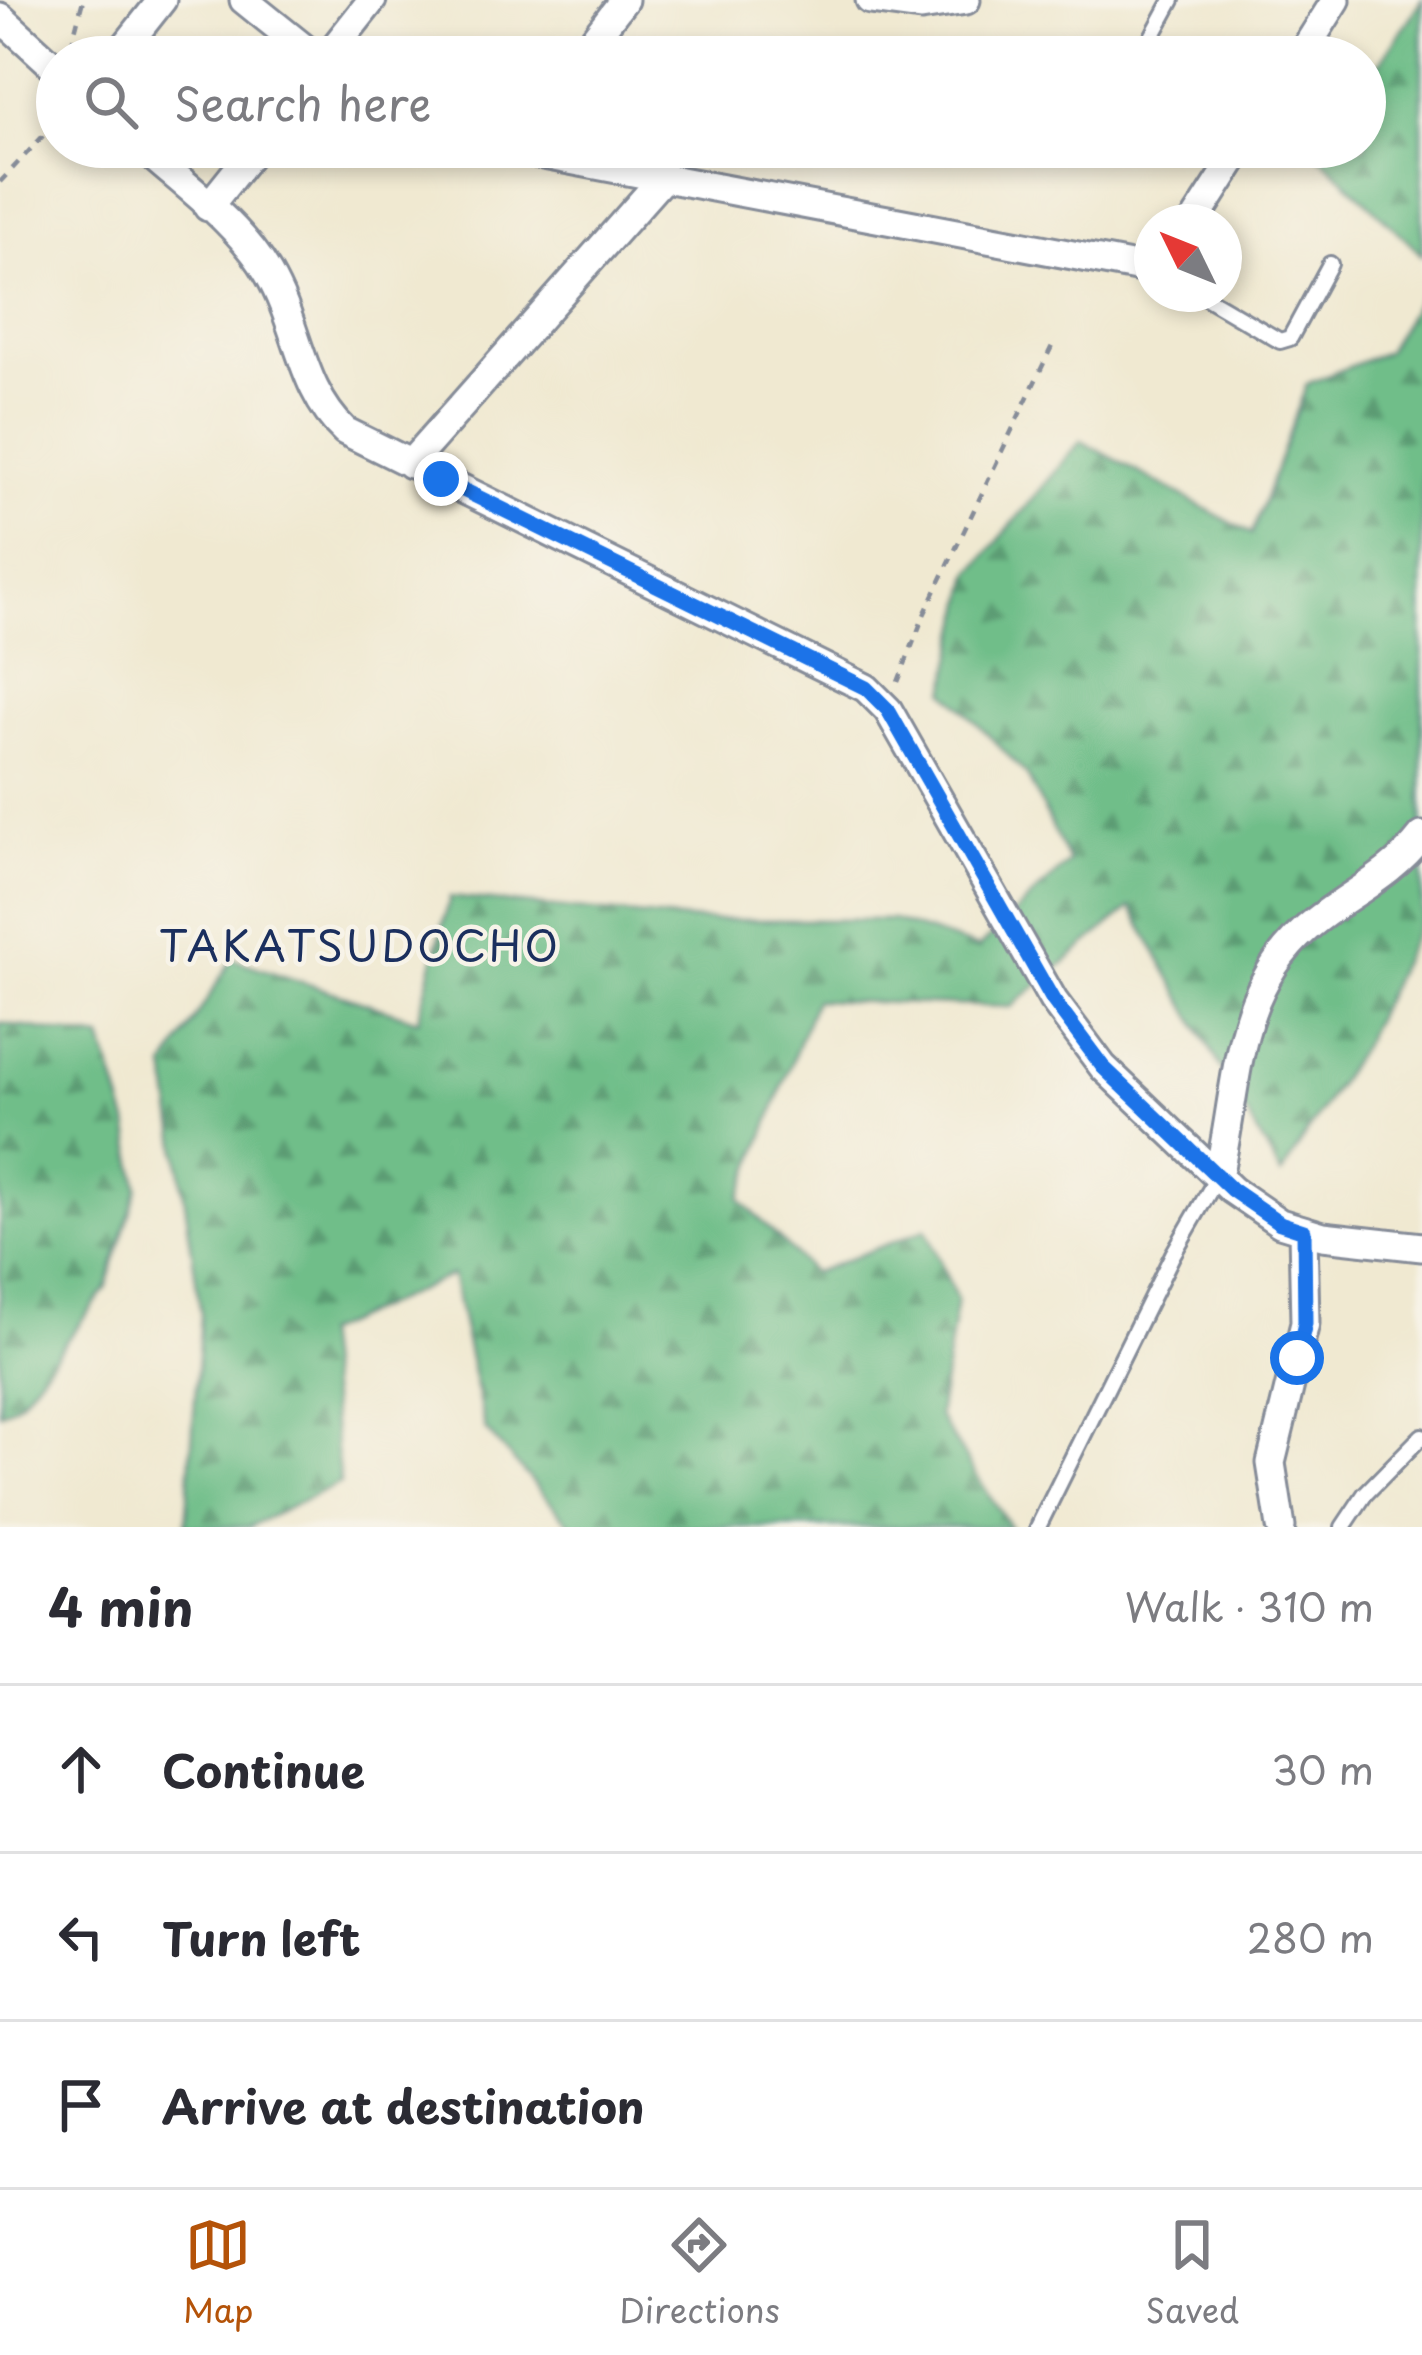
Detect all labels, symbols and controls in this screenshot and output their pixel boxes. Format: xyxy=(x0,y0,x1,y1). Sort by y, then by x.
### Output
search box xyxy=(36,36,1386,168)
text: Search here xyxy=(174,68,431,136)
icon: search xyxy=(78,69,144,135)
north arrow xyxy=(1134,204,1242,312)
route end xyxy=(414,452,468,506)
district label: TAKATSUDOCHO xyxy=(159,913,561,976)
route start xyxy=(1270,1331,1324,1385)
text: 4 min xyxy=(48,1567,193,1644)
text: Walk · 310 m xyxy=(1125,1576,1374,1635)
text: Continue xyxy=(162,1735,365,1803)
icon: ahead xyxy=(48,1736,114,1802)
text: 30 m xyxy=(1271,1739,1374,1798)
text: Turn left xyxy=(162,1903,361,1971)
icon: left xyxy=(48,1904,114,1970)
text: 280 m xyxy=(1247,1907,1374,1966)
text: Arrive at destination xyxy=(162,2071,645,2139)
icon: arrive xyxy=(48,2072,114,2138)
tab: Map xyxy=(183,2212,253,2334)
tab: Directions xyxy=(619,2212,780,2334)
tab: Saved xyxy=(1145,2212,1239,2334)

